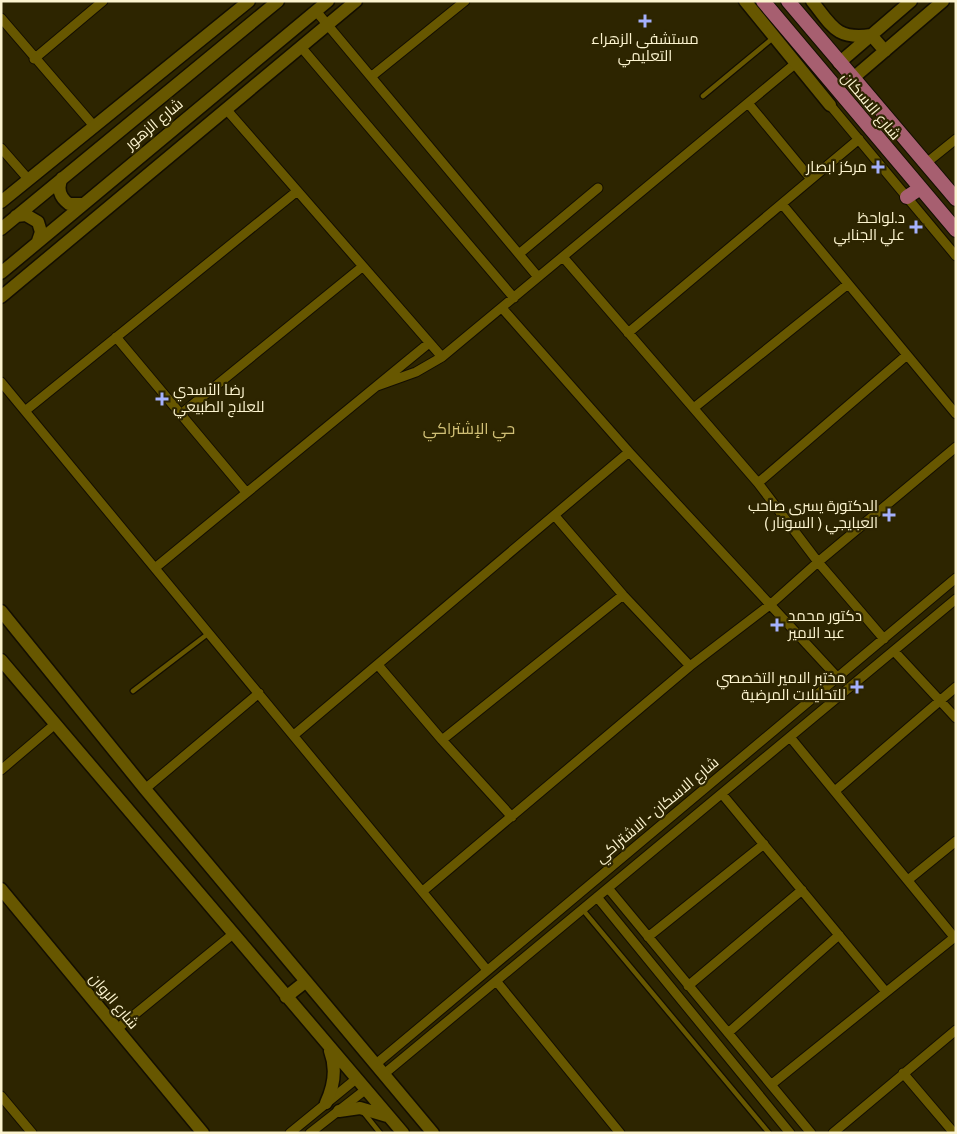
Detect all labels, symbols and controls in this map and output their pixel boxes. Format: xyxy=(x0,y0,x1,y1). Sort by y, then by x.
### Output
marker: مستشفى الزهراء التعليمي xyxy=(638,14,652,28)
place label: مستشفى الزهراء التعليمي xyxy=(591,28,699,68)
street label: شارع الاسكان xyxy=(836,67,906,145)
street label: شارع الزهور xyxy=(119,93,188,155)
place label: مركز ابصار xyxy=(805,156,867,177)
marker: مركز ابصار xyxy=(871,160,885,174)
place label: د.لواحظ علي الجنابي xyxy=(834,207,905,247)
marker: د.لواحظ علي الجنابي xyxy=(909,220,923,234)
place label: رضا الأسدي للعلاج الطبيعي xyxy=(173,379,264,419)
marker: رضا الأسدي للعلاج الطبيعي xyxy=(155,392,169,406)
district label: حي الإشتراكي xyxy=(423,417,515,442)
place label: الدكتورة يسرى صاحب العبايجي ( السونار ) xyxy=(748,495,878,535)
marker: الدكتورة يسرى صاحب العبايجي ( السونار ) xyxy=(882,508,896,522)
place label: دكتور محمد عبد الامير xyxy=(787,605,862,643)
marker: دكتور محمد عبد الامير xyxy=(770,618,784,632)
place label: مختبر الامير التخصصي للتحليلات المرضية xyxy=(716,667,846,705)
marker: مختبر الامير التخصصي للتحليلات المرضية xyxy=(850,680,864,694)
street label: شارع الاسكان - الاشتراكي xyxy=(590,752,724,869)
street label: شارع الروان xyxy=(84,968,144,1034)

